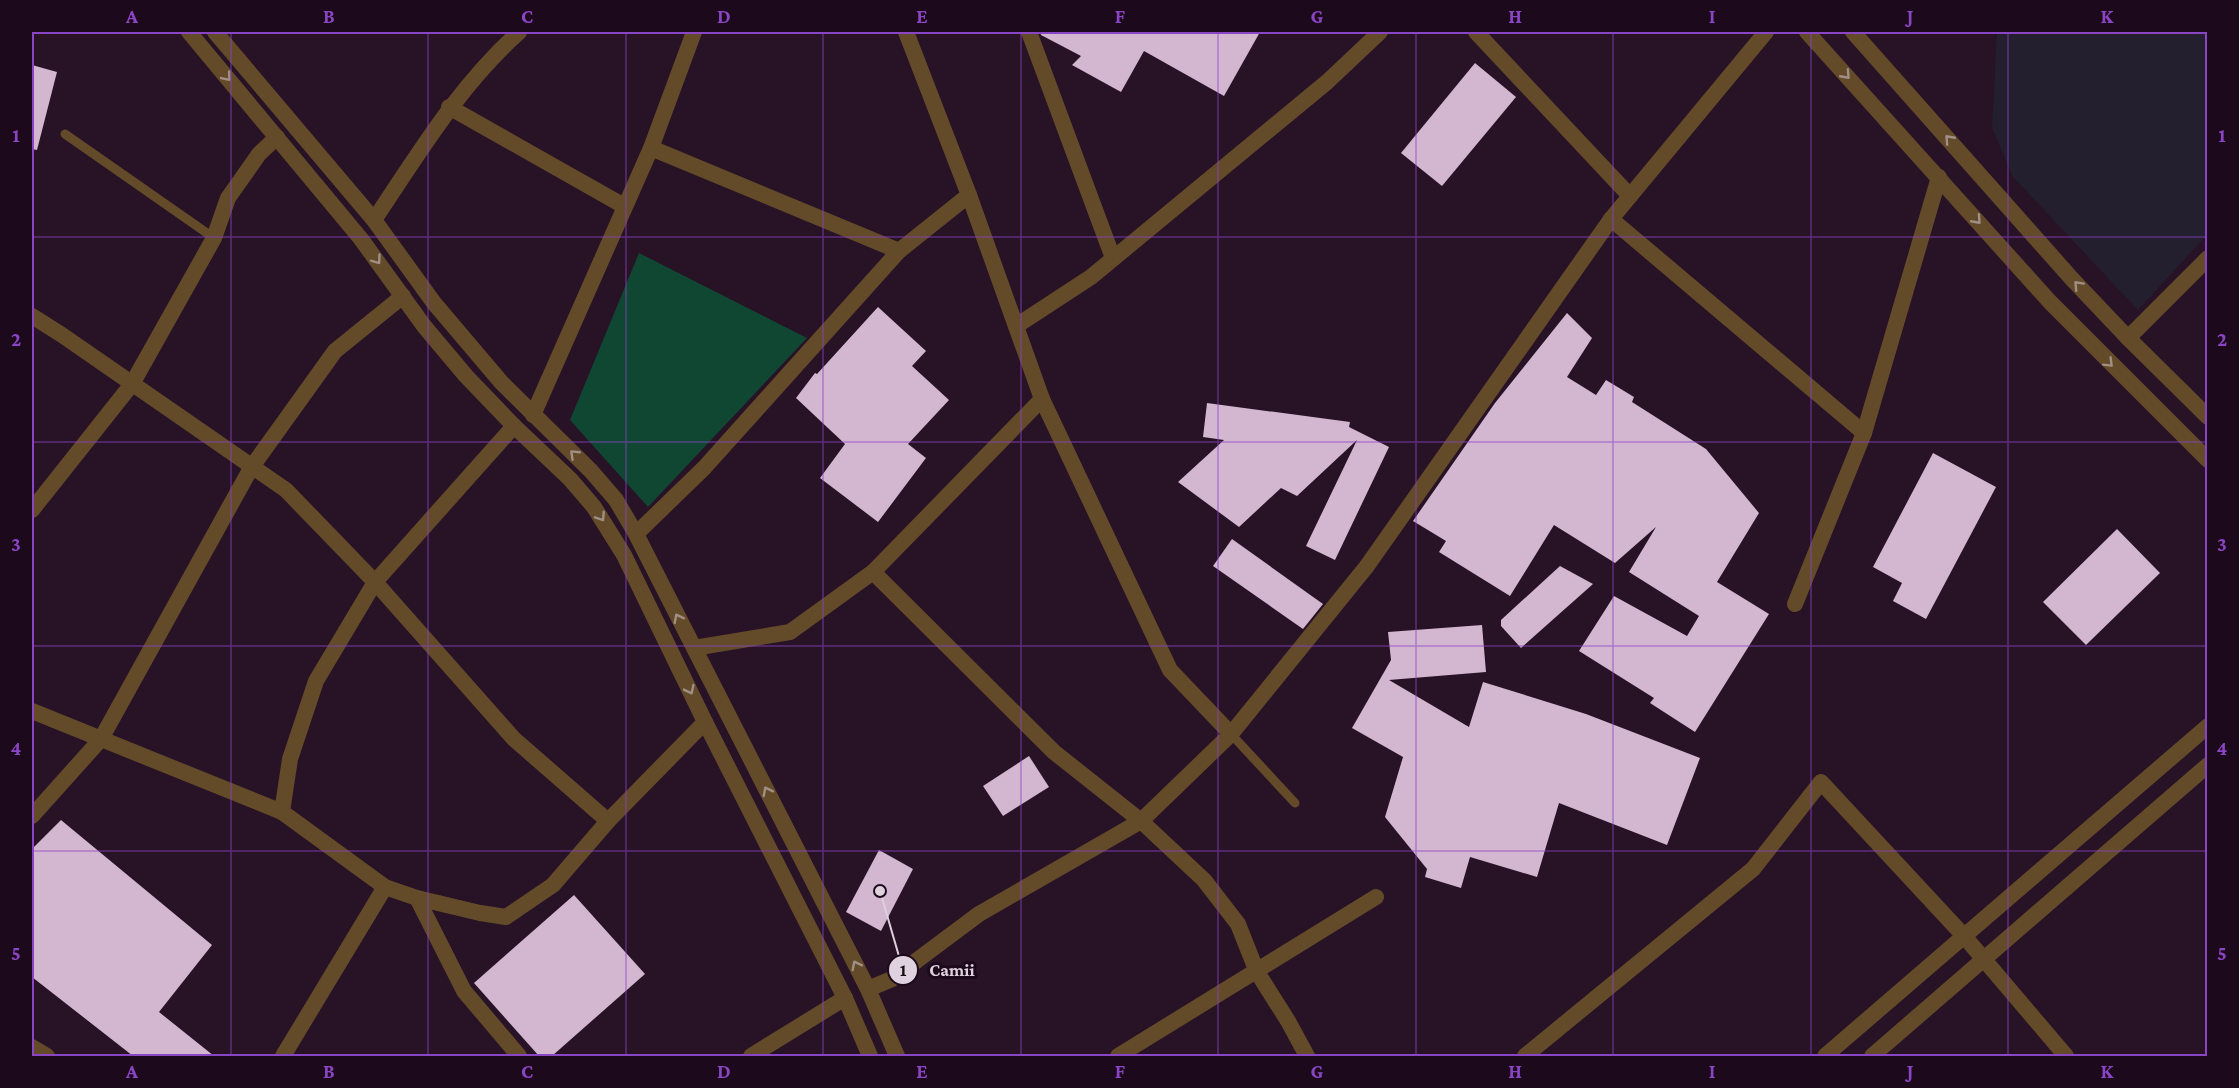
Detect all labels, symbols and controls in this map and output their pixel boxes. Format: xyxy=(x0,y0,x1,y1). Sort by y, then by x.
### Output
text: A xyxy=(125,5,139,27)
text: B xyxy=(323,5,335,27)
text: C xyxy=(521,5,533,27)
text: D xyxy=(717,5,731,27)
text: E xyxy=(916,5,928,27)
text: F xyxy=(1115,5,1126,27)
text: G xyxy=(1311,5,1324,27)
text: H xyxy=(1508,5,1522,27)
text: I xyxy=(1709,5,1716,27)
text: J xyxy=(1905,5,1914,27)
text: K xyxy=(2101,5,2115,27)
one-way arrow xyxy=(1839,68,1850,79)
one-way arrow xyxy=(219,70,230,81)
text: 1 xyxy=(12,124,20,146)
text: 1 xyxy=(2218,124,2226,146)
one-way arrow xyxy=(1945,136,1956,146)
one-way arrow xyxy=(1970,213,1981,223)
one-way arrow xyxy=(370,254,381,265)
one-way arrow xyxy=(2074,282,2085,292)
text: 2 xyxy=(11,328,21,350)
text: 2 xyxy=(2217,328,2227,350)
one-way arrow xyxy=(2102,355,2113,366)
one-way arrow xyxy=(571,451,582,462)
one-way arrow xyxy=(593,511,605,521)
text: 3 xyxy=(11,533,21,555)
text: 3 xyxy=(2217,533,2227,555)
one-way arrow xyxy=(674,613,686,624)
one-way arrow xyxy=(683,684,694,695)
text: 4 xyxy=(11,737,22,759)
text: 4 xyxy=(2217,737,2228,759)
one-way arrow xyxy=(763,787,774,798)
text: 5 xyxy=(11,942,21,964)
text: 5 xyxy=(2217,942,2227,964)
callout: Camii xyxy=(888,952,987,988)
text: 1 xyxy=(900,960,907,980)
text: Camii xyxy=(929,960,975,980)
one-way arrow xyxy=(852,961,863,971)
text: A xyxy=(125,1060,139,1082)
text: B xyxy=(323,1060,335,1082)
text: C xyxy=(521,1060,533,1082)
text: D xyxy=(717,1060,731,1082)
text: E xyxy=(916,1060,928,1082)
text: F xyxy=(1115,1060,1126,1082)
text: G xyxy=(1311,1060,1324,1082)
text: H xyxy=(1508,1060,1522,1082)
text: I xyxy=(1709,1060,1716,1082)
text: J xyxy=(1905,1060,1914,1082)
text: K xyxy=(2101,1060,2115,1082)

